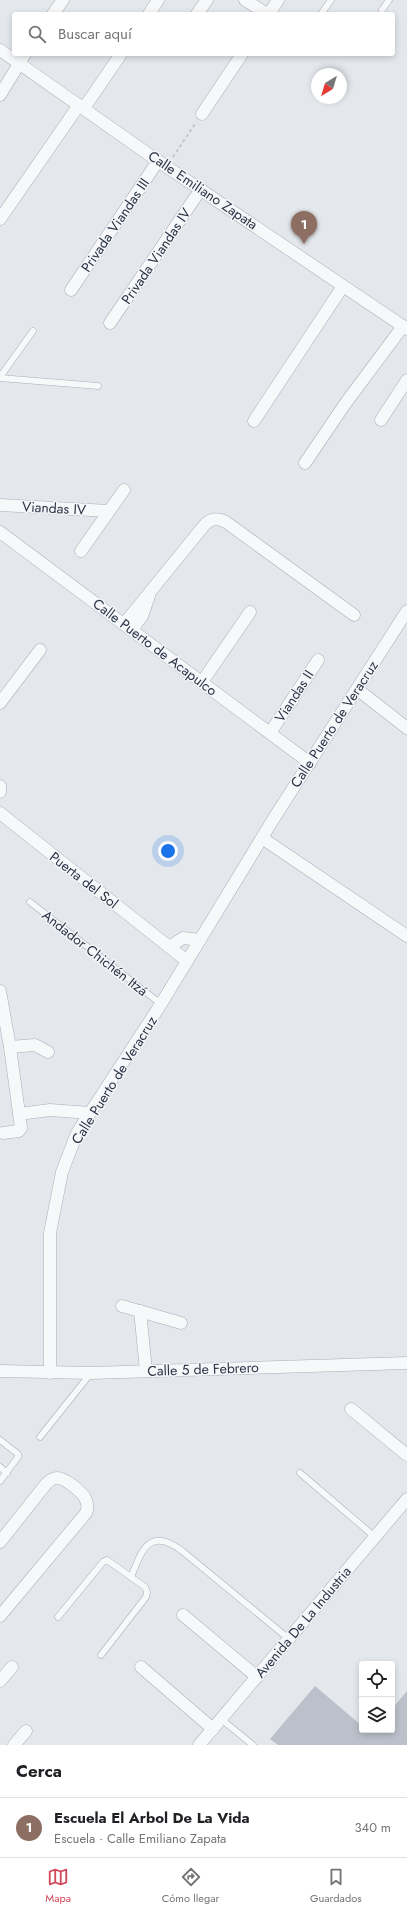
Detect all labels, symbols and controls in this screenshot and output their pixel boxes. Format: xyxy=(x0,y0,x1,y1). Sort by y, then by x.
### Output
search box xyxy=(12,12,395,56)
icon: search xyxy=(26,23,48,45)
text: Buscar aquí xyxy=(58,23,132,45)
north arrow xyxy=(311,68,347,104)
street label: Calle Emiliano Zapata xyxy=(144,146,262,234)
street label: Privada Viandas III xyxy=(76,174,154,276)
street label: Privada Viandas IV xyxy=(116,203,196,308)
pin: 1 xyxy=(291,211,317,244)
street label: Viandas IV xyxy=(21,496,87,520)
street label: Calle Puerto de Acapulco xyxy=(89,594,222,701)
street label: Calle Puerto de Veracruz xyxy=(285,656,383,791)
street label: Viandas II xyxy=(270,666,318,726)
your location xyxy=(158,841,178,861)
street label: Puerta del Sol xyxy=(45,847,123,913)
street label: Andador Chichén Itzá xyxy=(38,905,152,1001)
street label: Calle Puerto de Veracruz xyxy=(66,1012,162,1148)
street label: Calle 5 de Febrero xyxy=(147,1357,259,1381)
street label: Avenida De La Industria xyxy=(250,1562,356,1682)
map controls xyxy=(359,1661,395,1733)
button: locate xyxy=(359,1661,395,1697)
button: layers xyxy=(359,1697,395,1733)
text: Cerca xyxy=(16,1759,62,1783)
text: Escuela El Arbol De La Vida xyxy=(54,1807,250,1829)
text: 1 xyxy=(26,1818,32,1837)
text: 340 m xyxy=(354,1818,391,1837)
text: Escuela · Calle Emiliano Zapata xyxy=(54,1829,226,1848)
tab: Mapa xyxy=(45,1866,71,1906)
tab: Cómo llegar xyxy=(162,1866,219,1906)
tab: Guardados xyxy=(310,1866,362,1906)

